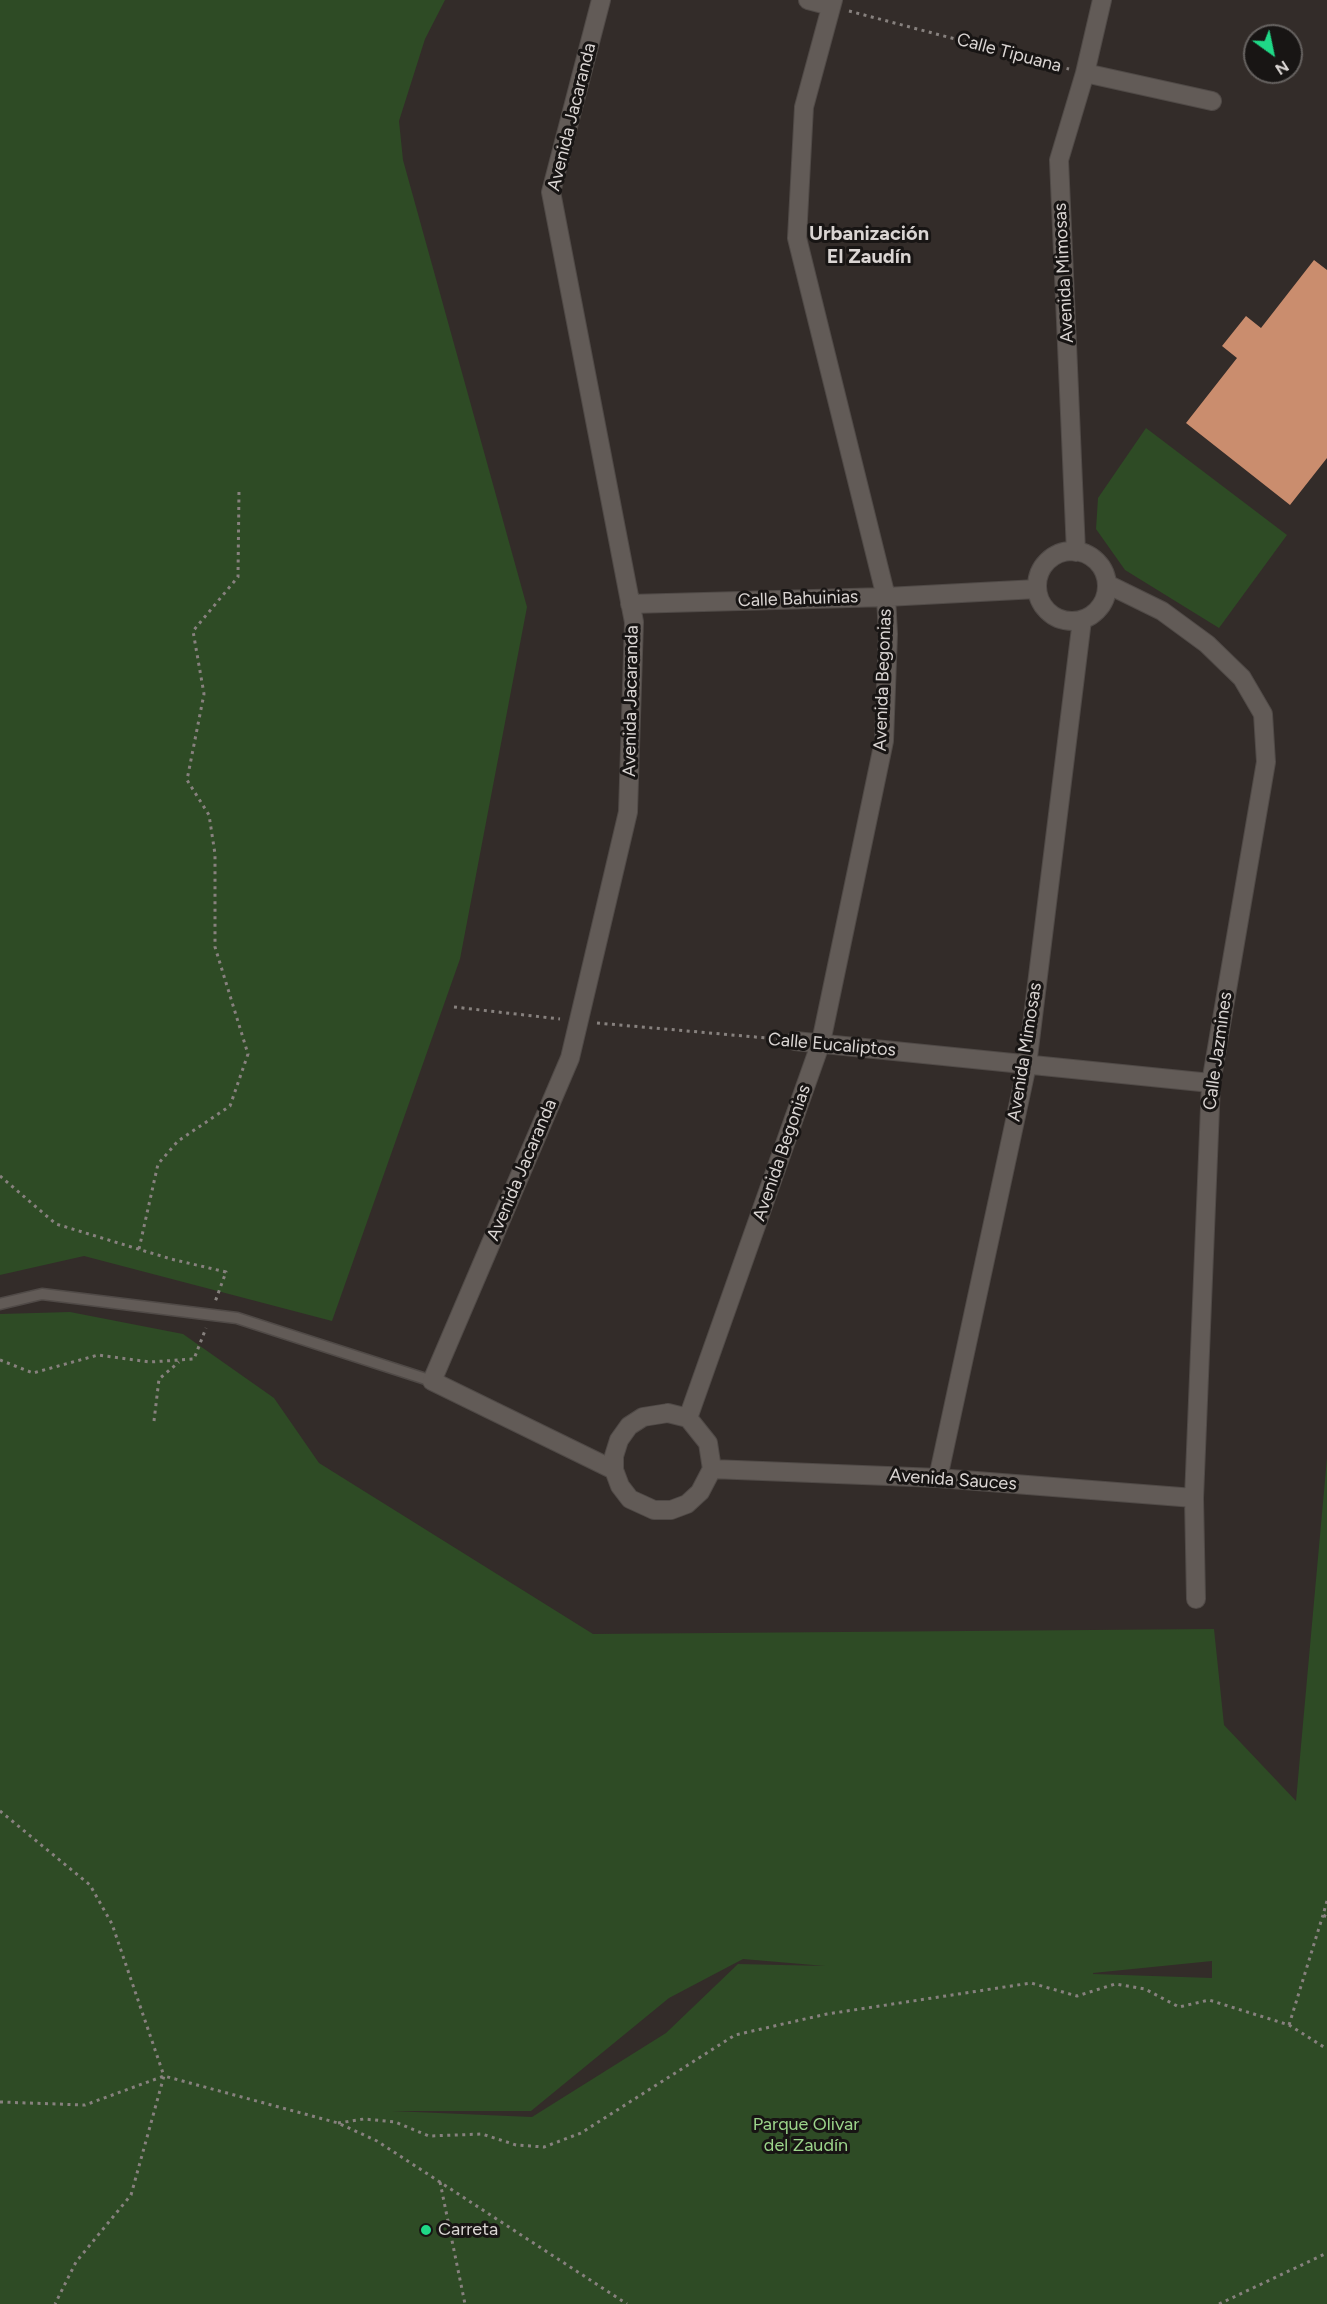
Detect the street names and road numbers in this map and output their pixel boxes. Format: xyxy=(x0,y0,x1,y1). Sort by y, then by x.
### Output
street label: Calle Tipuana xyxy=(954,29,1064,77)
street label: Avenida Jacaranda xyxy=(543,41,601,193)
street label: Avenida Mimosas xyxy=(1050,202,1078,344)
street label: Calle Bahuinias xyxy=(737,586,859,612)
street label: Avenida Begonias xyxy=(870,608,896,752)
street label: Avenida Jacaranda xyxy=(619,625,643,777)
street label: Avenida Mimosas xyxy=(1003,981,1047,1123)
street label: Calle Jazmines xyxy=(1199,990,1237,1112)
street label: Calle Eucaliptos xyxy=(767,1029,897,1061)
street label: Avenida Begonias xyxy=(749,1082,815,1224)
street label: Avenida Jacaranda xyxy=(482,1096,562,1244)
street label: Avenida Sauces xyxy=(889,1465,1017,1495)

